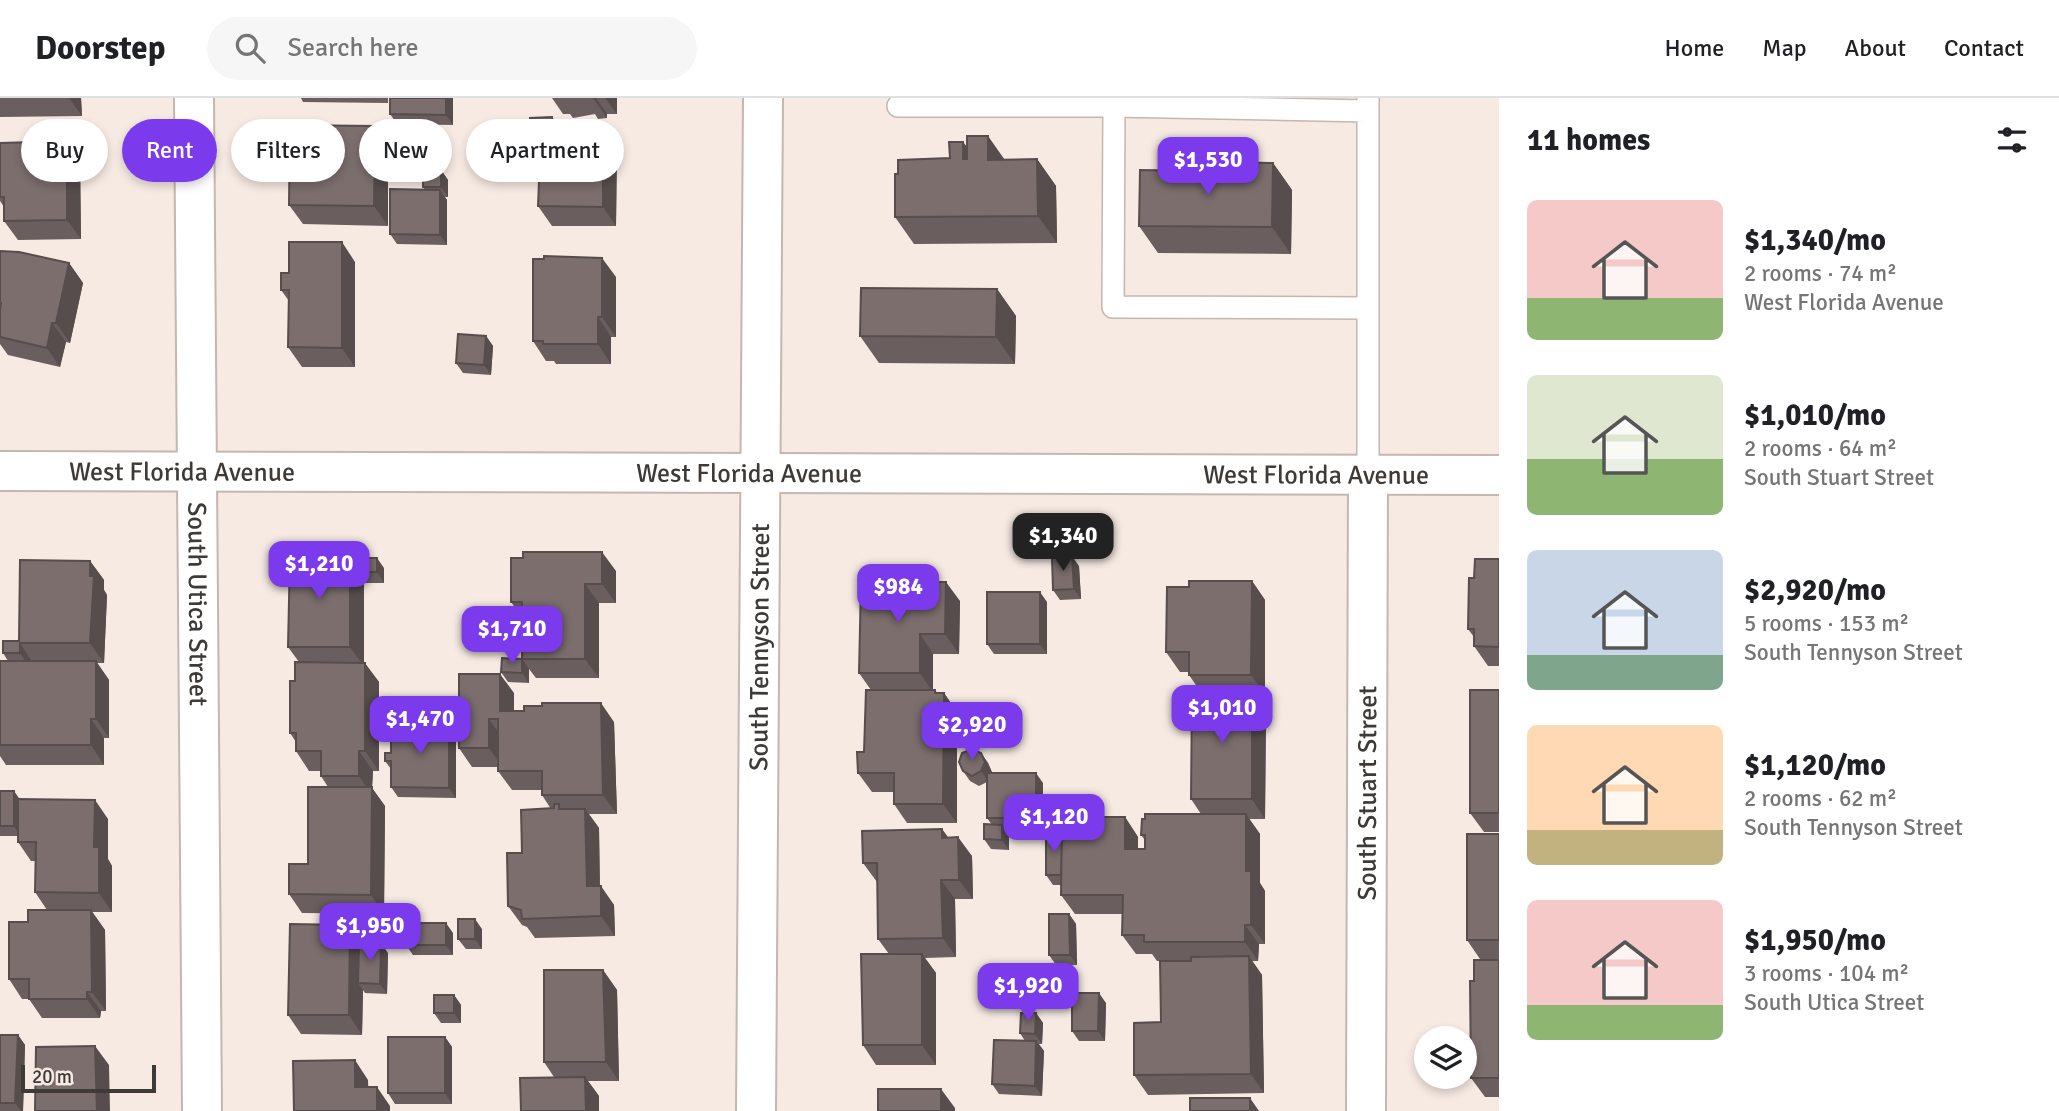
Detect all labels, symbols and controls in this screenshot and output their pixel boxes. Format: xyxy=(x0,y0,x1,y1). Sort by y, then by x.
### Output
search box xyxy=(207,17,697,80)
text: Doorstep xyxy=(35,28,165,69)
icon: search xyxy=(231,29,269,67)
text: Search here xyxy=(287,32,419,64)
text: Home xyxy=(1664,33,1724,63)
text: Map xyxy=(1762,33,1807,63)
text: About xyxy=(1845,33,1906,63)
text: Contact xyxy=(1944,33,2024,63)
chip: Buy xyxy=(21,119,108,182)
chip: Rent xyxy=(122,119,217,182)
chip: Filters xyxy=(231,119,345,182)
chip: New xyxy=(359,119,452,182)
chip: Apartment xyxy=(466,119,624,182)
icon: filters xyxy=(1993,121,2031,159)
text: 11 homes xyxy=(1527,122,1650,159)
pin: $1,530 xyxy=(1151,138,1265,197)
text: $1,530 xyxy=(1174,145,1242,174)
text: $1,340/mo xyxy=(1744,222,1886,259)
icon: home xyxy=(1583,228,1667,312)
text: 2 rooms · 74 m² xyxy=(1744,259,1897,288)
text: West Florida Avenue xyxy=(1744,288,1944,317)
text: $1,010/mo xyxy=(1744,397,1886,434)
icon: home xyxy=(1583,403,1667,487)
text: 2 rooms · 64 m² xyxy=(1744,434,1897,463)
street label: West Florida Avenue xyxy=(69,456,295,489)
street label: West Florida Avenue xyxy=(636,458,862,490)
street label: West Florida Avenue xyxy=(1203,459,1429,492)
text: South Stuart Street xyxy=(1744,463,1934,492)
street label: South Utica Street xyxy=(180,502,214,706)
pin: $1,340 xyxy=(1006,514,1120,573)
text: $1,340 xyxy=(1029,521,1097,550)
street label: South Tennyson Street xyxy=(743,523,777,771)
pin: $1,210 xyxy=(262,542,376,601)
text: $1,210 xyxy=(285,549,353,578)
pin: $984 xyxy=(857,564,939,624)
text: $984 xyxy=(873,572,923,601)
text: $2,920/mo xyxy=(1744,572,1886,609)
icon: home xyxy=(1583,578,1667,662)
pin: $1,710 xyxy=(455,606,569,666)
text: 5 rooms · 153 m² xyxy=(1744,609,1909,638)
text: $1,710 xyxy=(478,614,546,643)
text: South Tennyson Street xyxy=(1744,638,1963,667)
street label: South Stuart Street xyxy=(1352,685,1384,901)
pin: $1,010 xyxy=(1165,686,1279,745)
text: $1,010 xyxy=(1188,693,1256,722)
pin: $1,470 xyxy=(363,696,477,756)
pin: $2,920 xyxy=(915,702,1029,762)
text: $1,470 xyxy=(386,704,454,733)
text: $2,920 xyxy=(938,710,1006,739)
text: $1,120/mo xyxy=(1744,747,1886,784)
icon: home xyxy=(1583,753,1667,837)
text: 2 rooms · 62 m² xyxy=(1744,784,1897,813)
pin: $1,120 xyxy=(997,794,1111,854)
text: $1,120 xyxy=(1020,802,1088,831)
text: South Tennyson Street xyxy=(1744,813,1963,842)
pin: $1,950 xyxy=(313,904,427,963)
text: $1,950 xyxy=(336,911,404,940)
text: $1,950/mo xyxy=(1744,922,1886,959)
icon: home xyxy=(1583,928,1667,1012)
text: 3 rooms · 104 m² xyxy=(1744,959,1909,988)
pin: $1,920 xyxy=(971,964,1085,1023)
text: $1,920 xyxy=(994,971,1062,1000)
text: South Utica Street xyxy=(1744,988,1924,1017)
map controls xyxy=(1414,1026,1477,1089)
button: layers xyxy=(1414,1026,1477,1089)
scale bar xyxy=(21,1062,156,1094)
text: 20 m xyxy=(32,1065,72,1089)

